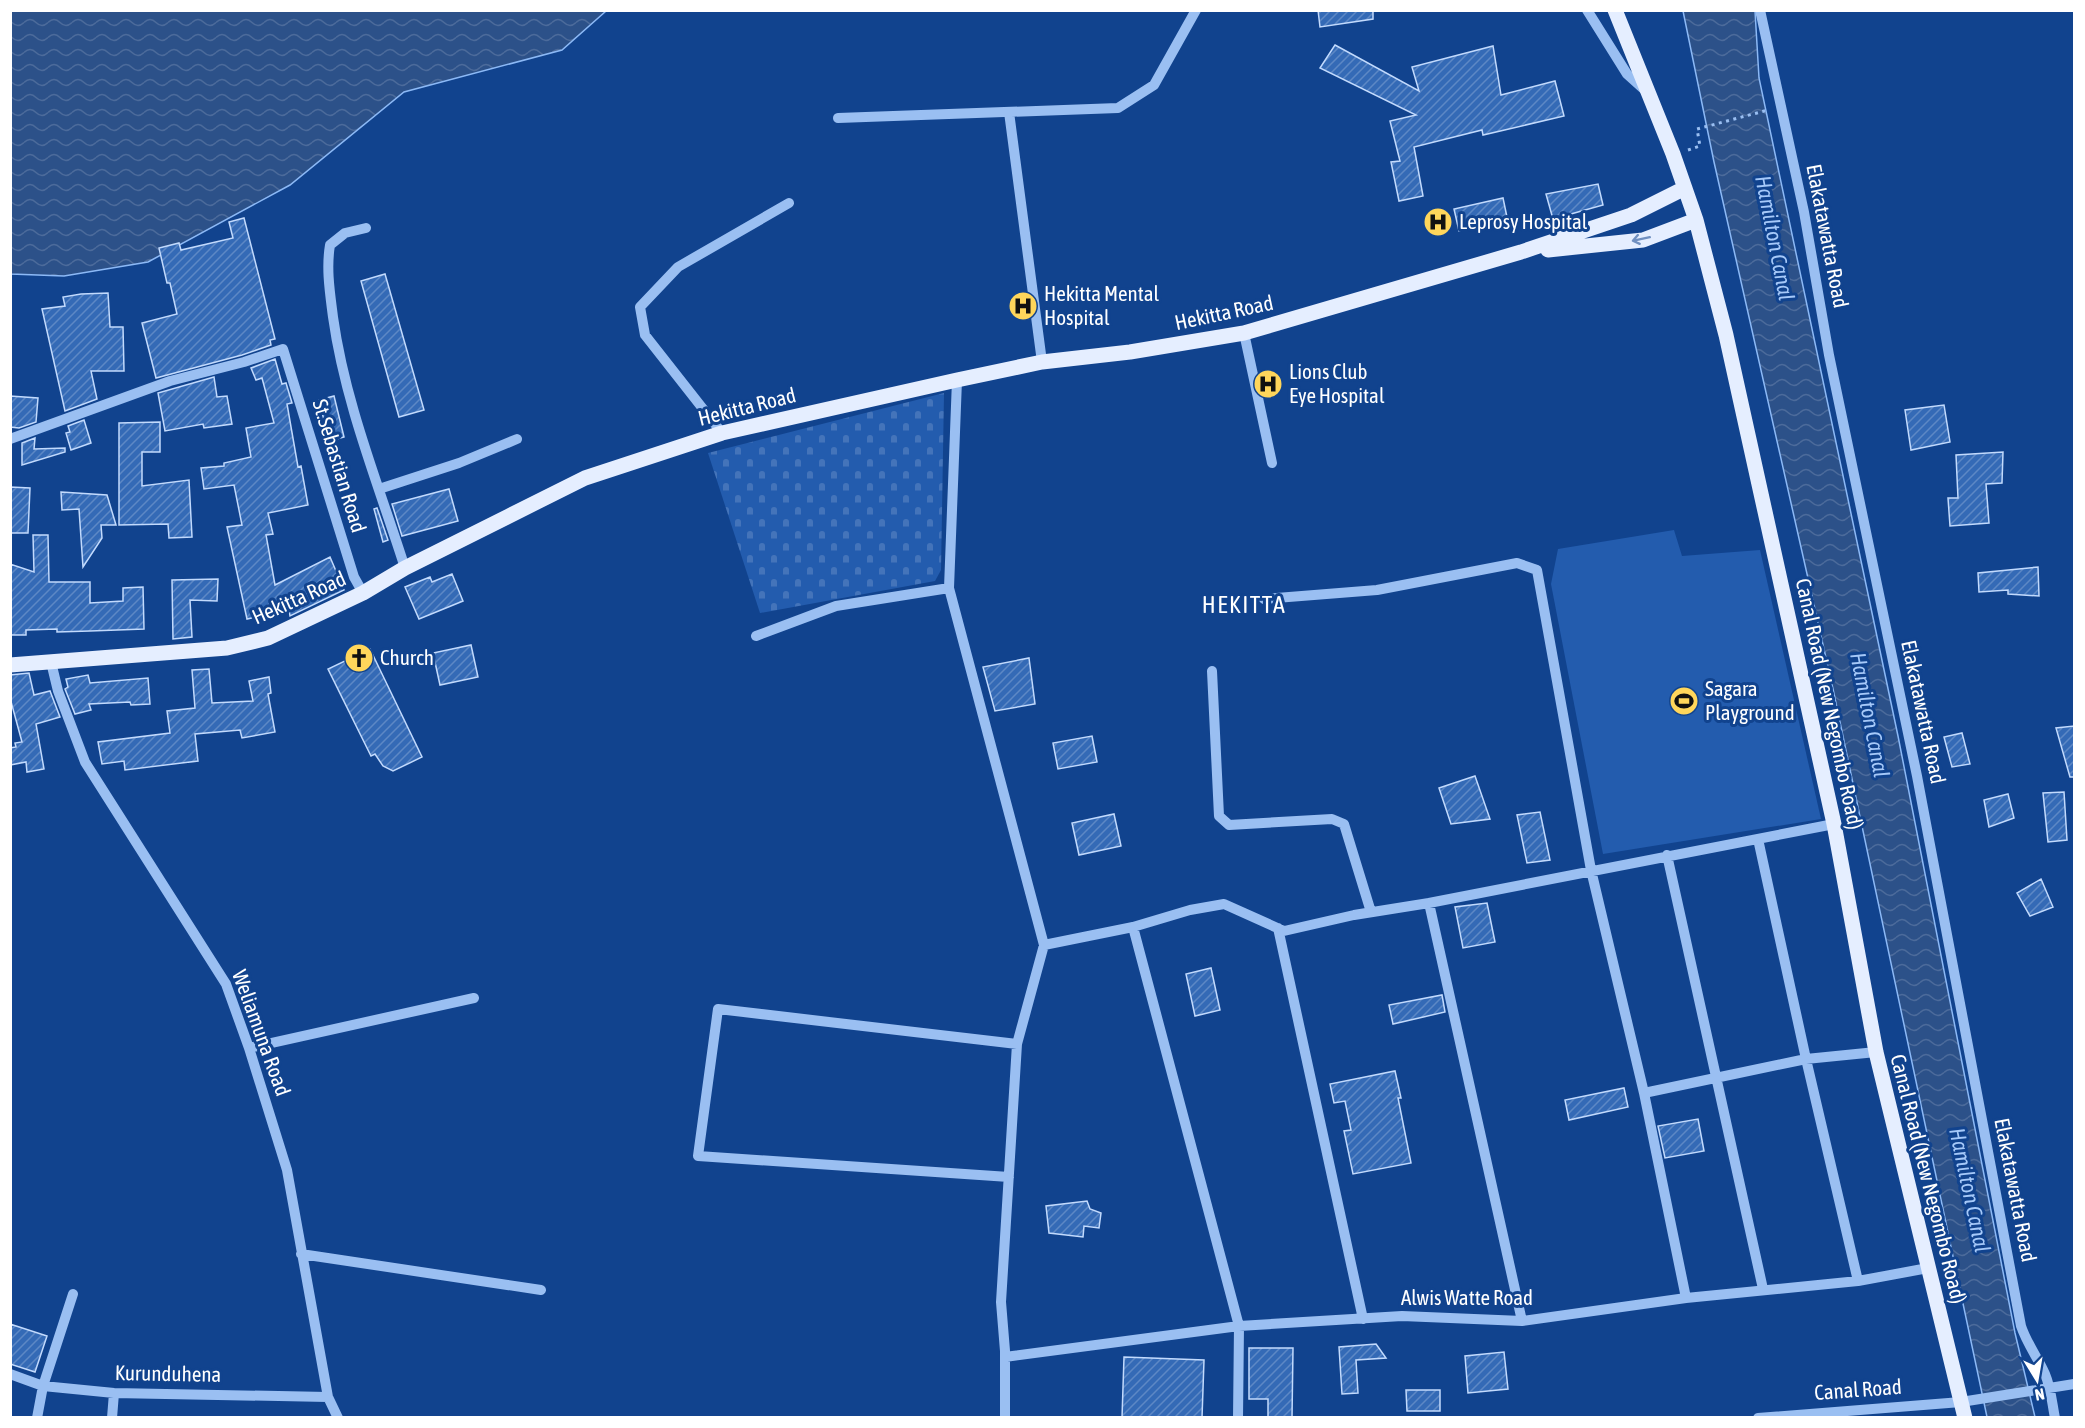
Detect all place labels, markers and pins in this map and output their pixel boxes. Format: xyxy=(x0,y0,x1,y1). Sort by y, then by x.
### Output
hospital icon: Leprosy Hospital xyxy=(1422,206,1454,238)
place label: Leprosy Hospital xyxy=(1459,209,1588,233)
place label: Hekitta Mental Hospital xyxy=(1044,281,1160,329)
hospital icon: Hekitta Mental Hospital xyxy=(1007,290,1039,322)
place label: Lions Club Eye Hospital xyxy=(1289,359,1385,407)
hospital icon: Lions Club Eye Hospital xyxy=(1252,368,1284,400)
church icon: Church xyxy=(343,642,375,674)
place label: Church xyxy=(380,645,434,669)
place label: Sagara Playground xyxy=(1705,676,1795,724)
sports icon: Sagara Playground xyxy=(1668,685,1700,717)

